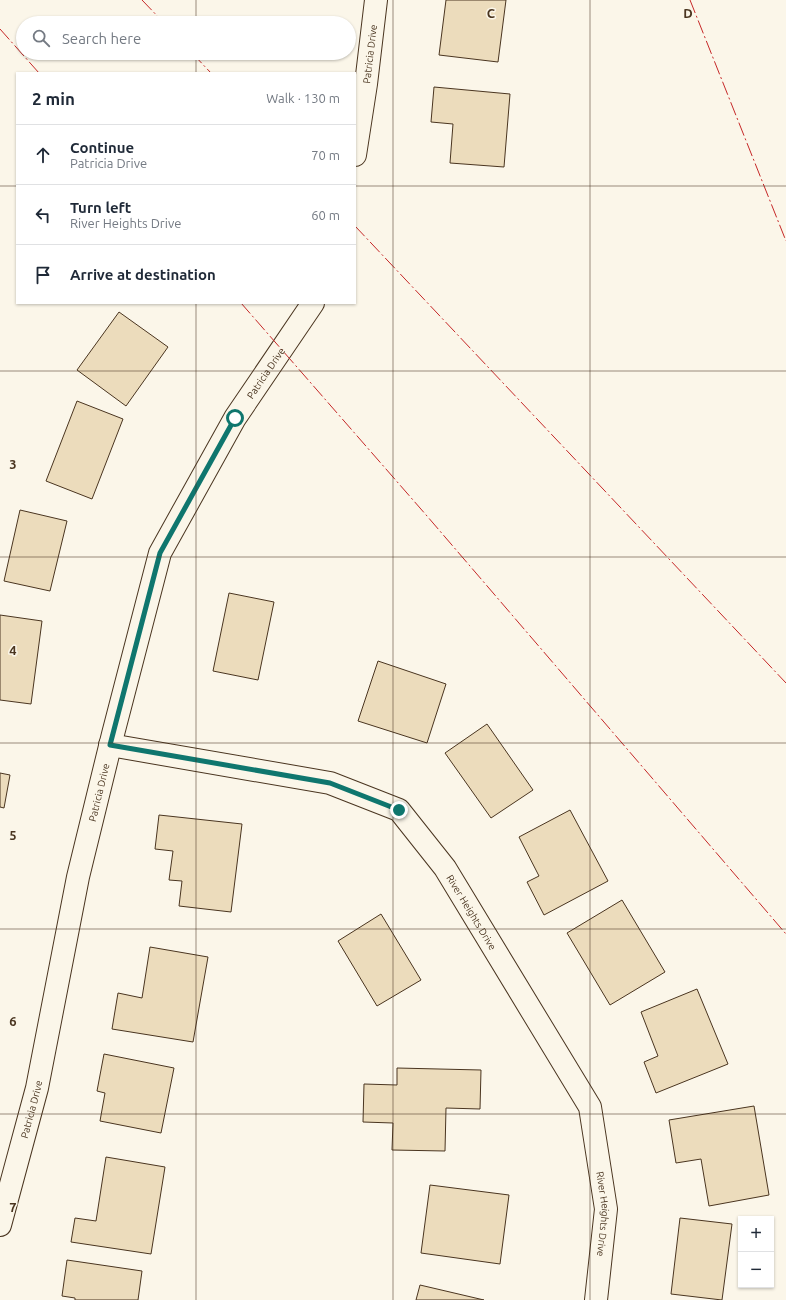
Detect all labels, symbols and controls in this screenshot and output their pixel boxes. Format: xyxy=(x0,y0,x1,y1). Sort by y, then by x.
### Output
text: C xyxy=(487,6,496,20)
text: D xyxy=(683,6,693,20)
search box xyxy=(16,16,356,60)
street label: Patricia Drive xyxy=(361,24,379,84)
icon: search xyxy=(30,27,52,49)
text: Search here xyxy=(62,30,141,47)
text: 2 min xyxy=(32,89,75,108)
text: Walk · 130 m xyxy=(266,91,340,105)
text: Continue xyxy=(70,139,134,156)
icon: ahead xyxy=(32,144,54,166)
text: 70 m xyxy=(311,148,340,162)
text: Patricia Drive xyxy=(70,156,147,170)
text: Turn left xyxy=(70,199,131,216)
icon: left xyxy=(32,204,54,226)
text: 60 m xyxy=(311,208,340,222)
text: River Heights Drive xyxy=(70,216,181,230)
icon: arrive xyxy=(32,264,54,286)
text: Arrive at destination xyxy=(70,266,216,283)
street label: Patricia Drive xyxy=(244,345,287,401)
route start xyxy=(226,409,244,427)
text: 3 xyxy=(9,457,17,471)
text: 4 xyxy=(9,643,17,657)
street label: Patricia Drive xyxy=(86,762,111,823)
route end xyxy=(390,801,408,819)
text: 5 xyxy=(9,828,17,842)
street label: River Heights Drive xyxy=(445,873,499,952)
text: 6 xyxy=(9,1014,17,1028)
street label: Patricia Drive xyxy=(18,1079,44,1139)
street label: River Heights Drive xyxy=(595,1171,612,1257)
text: 7 xyxy=(9,1200,17,1214)
map controls xyxy=(738,1216,774,1288)
button: + xyxy=(738,1216,774,1252)
button: − xyxy=(738,1252,774,1288)

